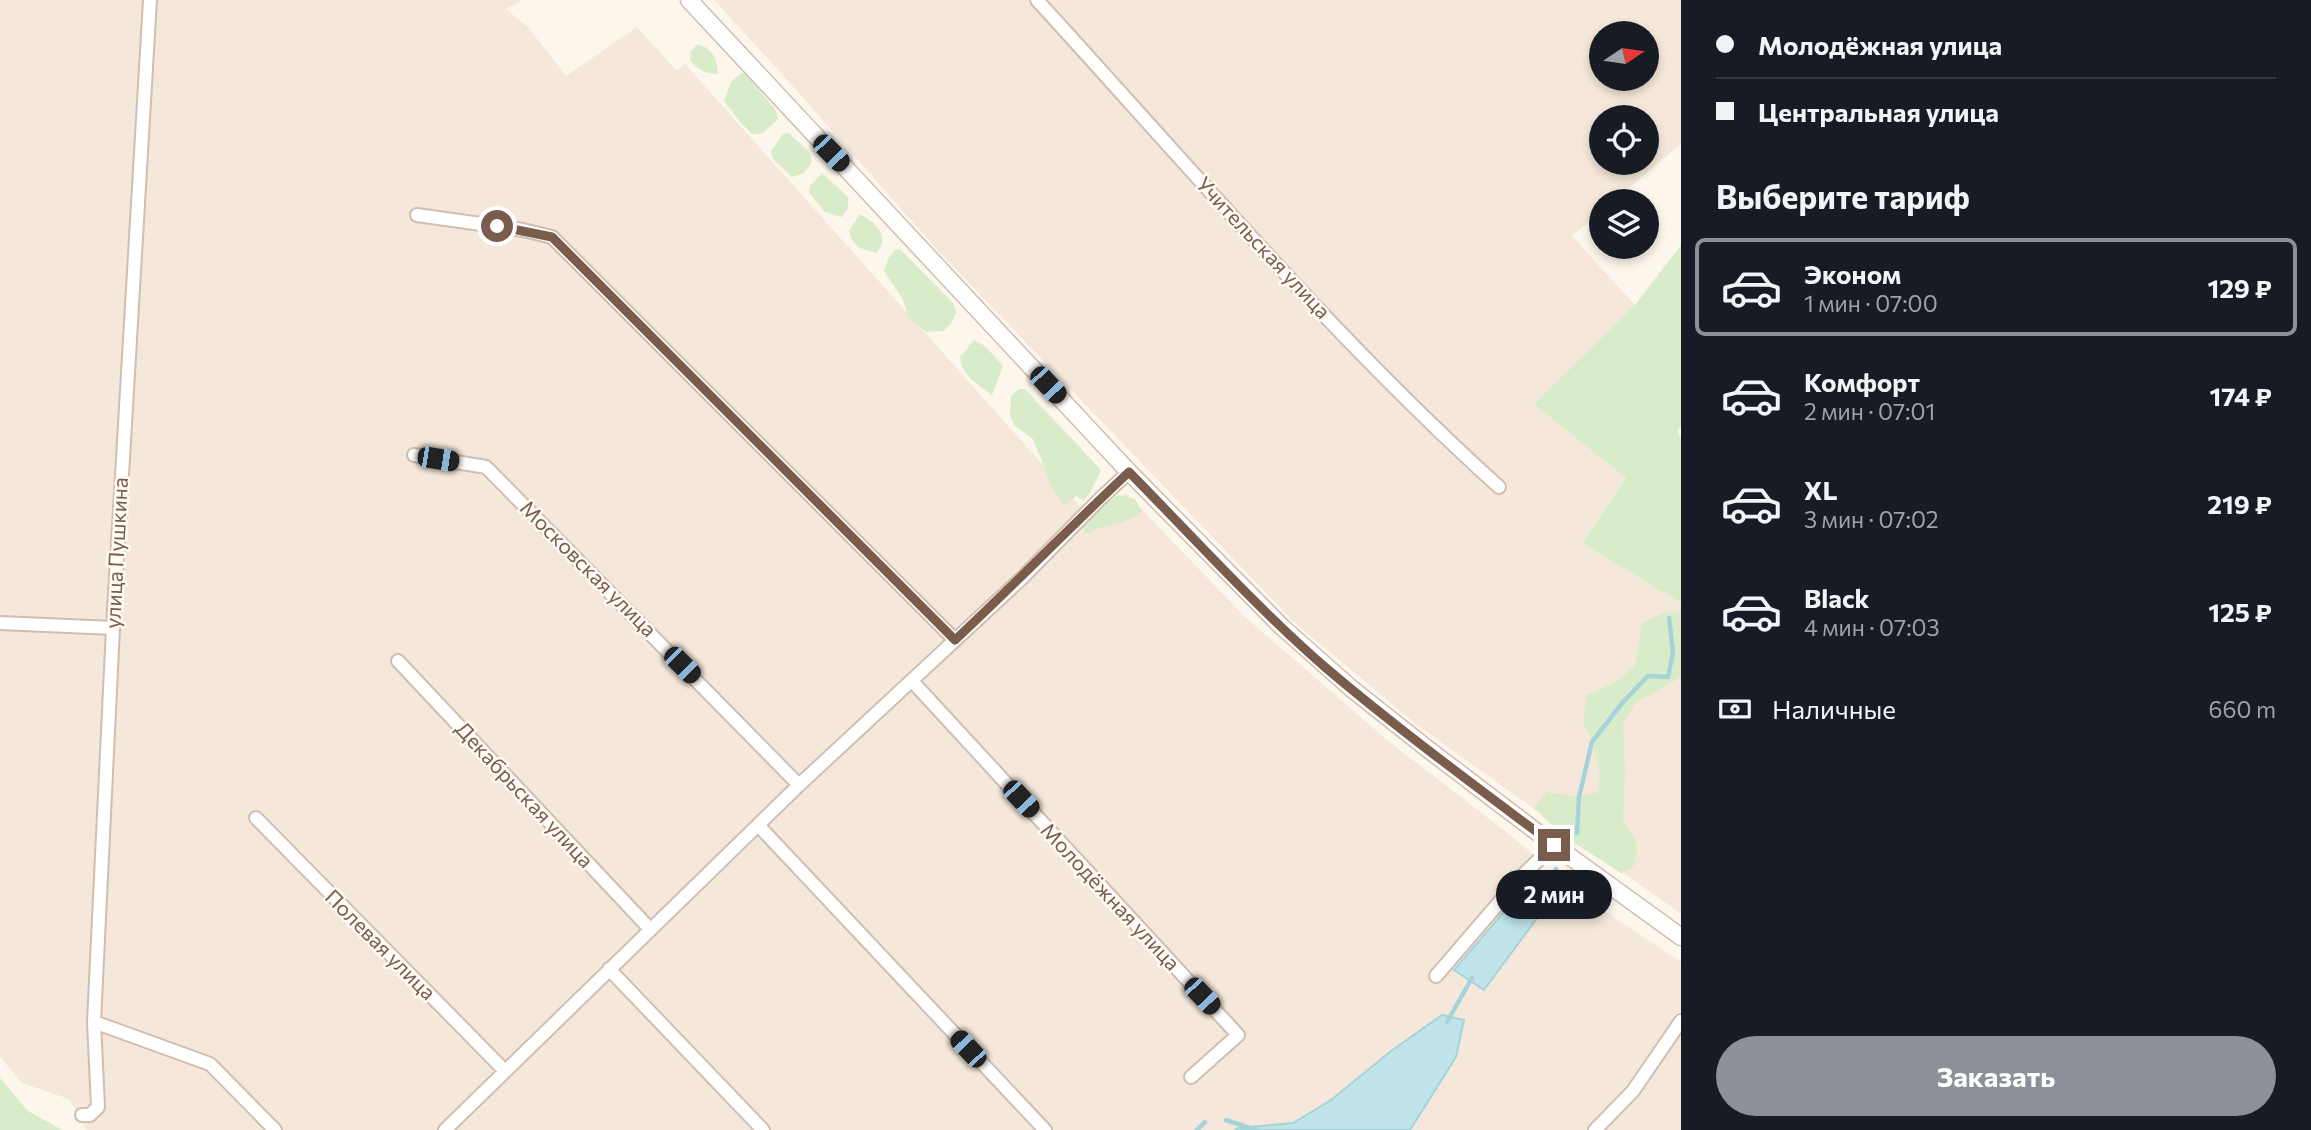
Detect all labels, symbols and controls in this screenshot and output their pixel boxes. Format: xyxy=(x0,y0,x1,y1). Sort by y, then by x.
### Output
north arrow xyxy=(1589,21,1659,91)
map controls xyxy=(1589,21,1659,259)
text: Молодёжная улица xyxy=(1758,29,2002,60)
text: Центральная улица xyxy=(1758,96,1999,127)
button: locate xyxy=(1589,105,1659,175)
car xyxy=(809,131,854,175)
street label: Учительская улица xyxy=(1192,171,1336,323)
text: Выберите тариф xyxy=(1716,176,1970,216)
button: layers xyxy=(1589,189,1659,259)
route start xyxy=(481,210,513,242)
icon: car xyxy=(1720,256,1783,319)
text: Эконом xyxy=(1804,258,1901,289)
text: 129 ₽ xyxy=(2207,272,2272,303)
text: 1 мин · 07:00 xyxy=(1804,289,1938,317)
car xyxy=(1026,362,1071,408)
icon: car xyxy=(1720,364,1783,427)
text: Комфорт xyxy=(1804,366,1920,397)
text: 174 ₽ xyxy=(2209,380,2272,411)
text: 2 мин · 07:01 xyxy=(1804,397,1935,425)
car xyxy=(416,445,461,473)
icon: car xyxy=(1720,472,1783,535)
text: XL xyxy=(1804,474,1838,505)
street label: улица Пушкина xyxy=(99,477,132,629)
text: 219 ₽ xyxy=(2207,488,2272,519)
street label: Московская улица xyxy=(516,495,662,641)
text: 3 мин · 07:02 xyxy=(1804,505,1939,533)
icon: car xyxy=(1720,580,1783,643)
text: Black xyxy=(1804,582,1870,613)
text: 125 ₽ xyxy=(2208,596,2272,627)
text: 4 мин · 07:03 xyxy=(1804,613,1940,641)
car xyxy=(660,643,705,687)
icon: cash xyxy=(1716,690,1754,728)
text: Наличные xyxy=(1772,693,1896,724)
text: 660 m xyxy=(2209,695,2276,723)
street label: Декабрьская улица xyxy=(451,716,599,872)
car xyxy=(999,776,1044,822)
street label: Молодёжная улица xyxy=(1036,817,1186,975)
route end xyxy=(1538,829,1570,861)
callout: 2 мин xyxy=(1496,870,1612,918)
text: 2 мин xyxy=(1523,880,1585,908)
street label: Полевая улица xyxy=(321,884,441,1004)
car xyxy=(1180,973,1225,1019)
car xyxy=(946,1026,991,1072)
button: Заказать xyxy=(1716,1036,2276,1116)

